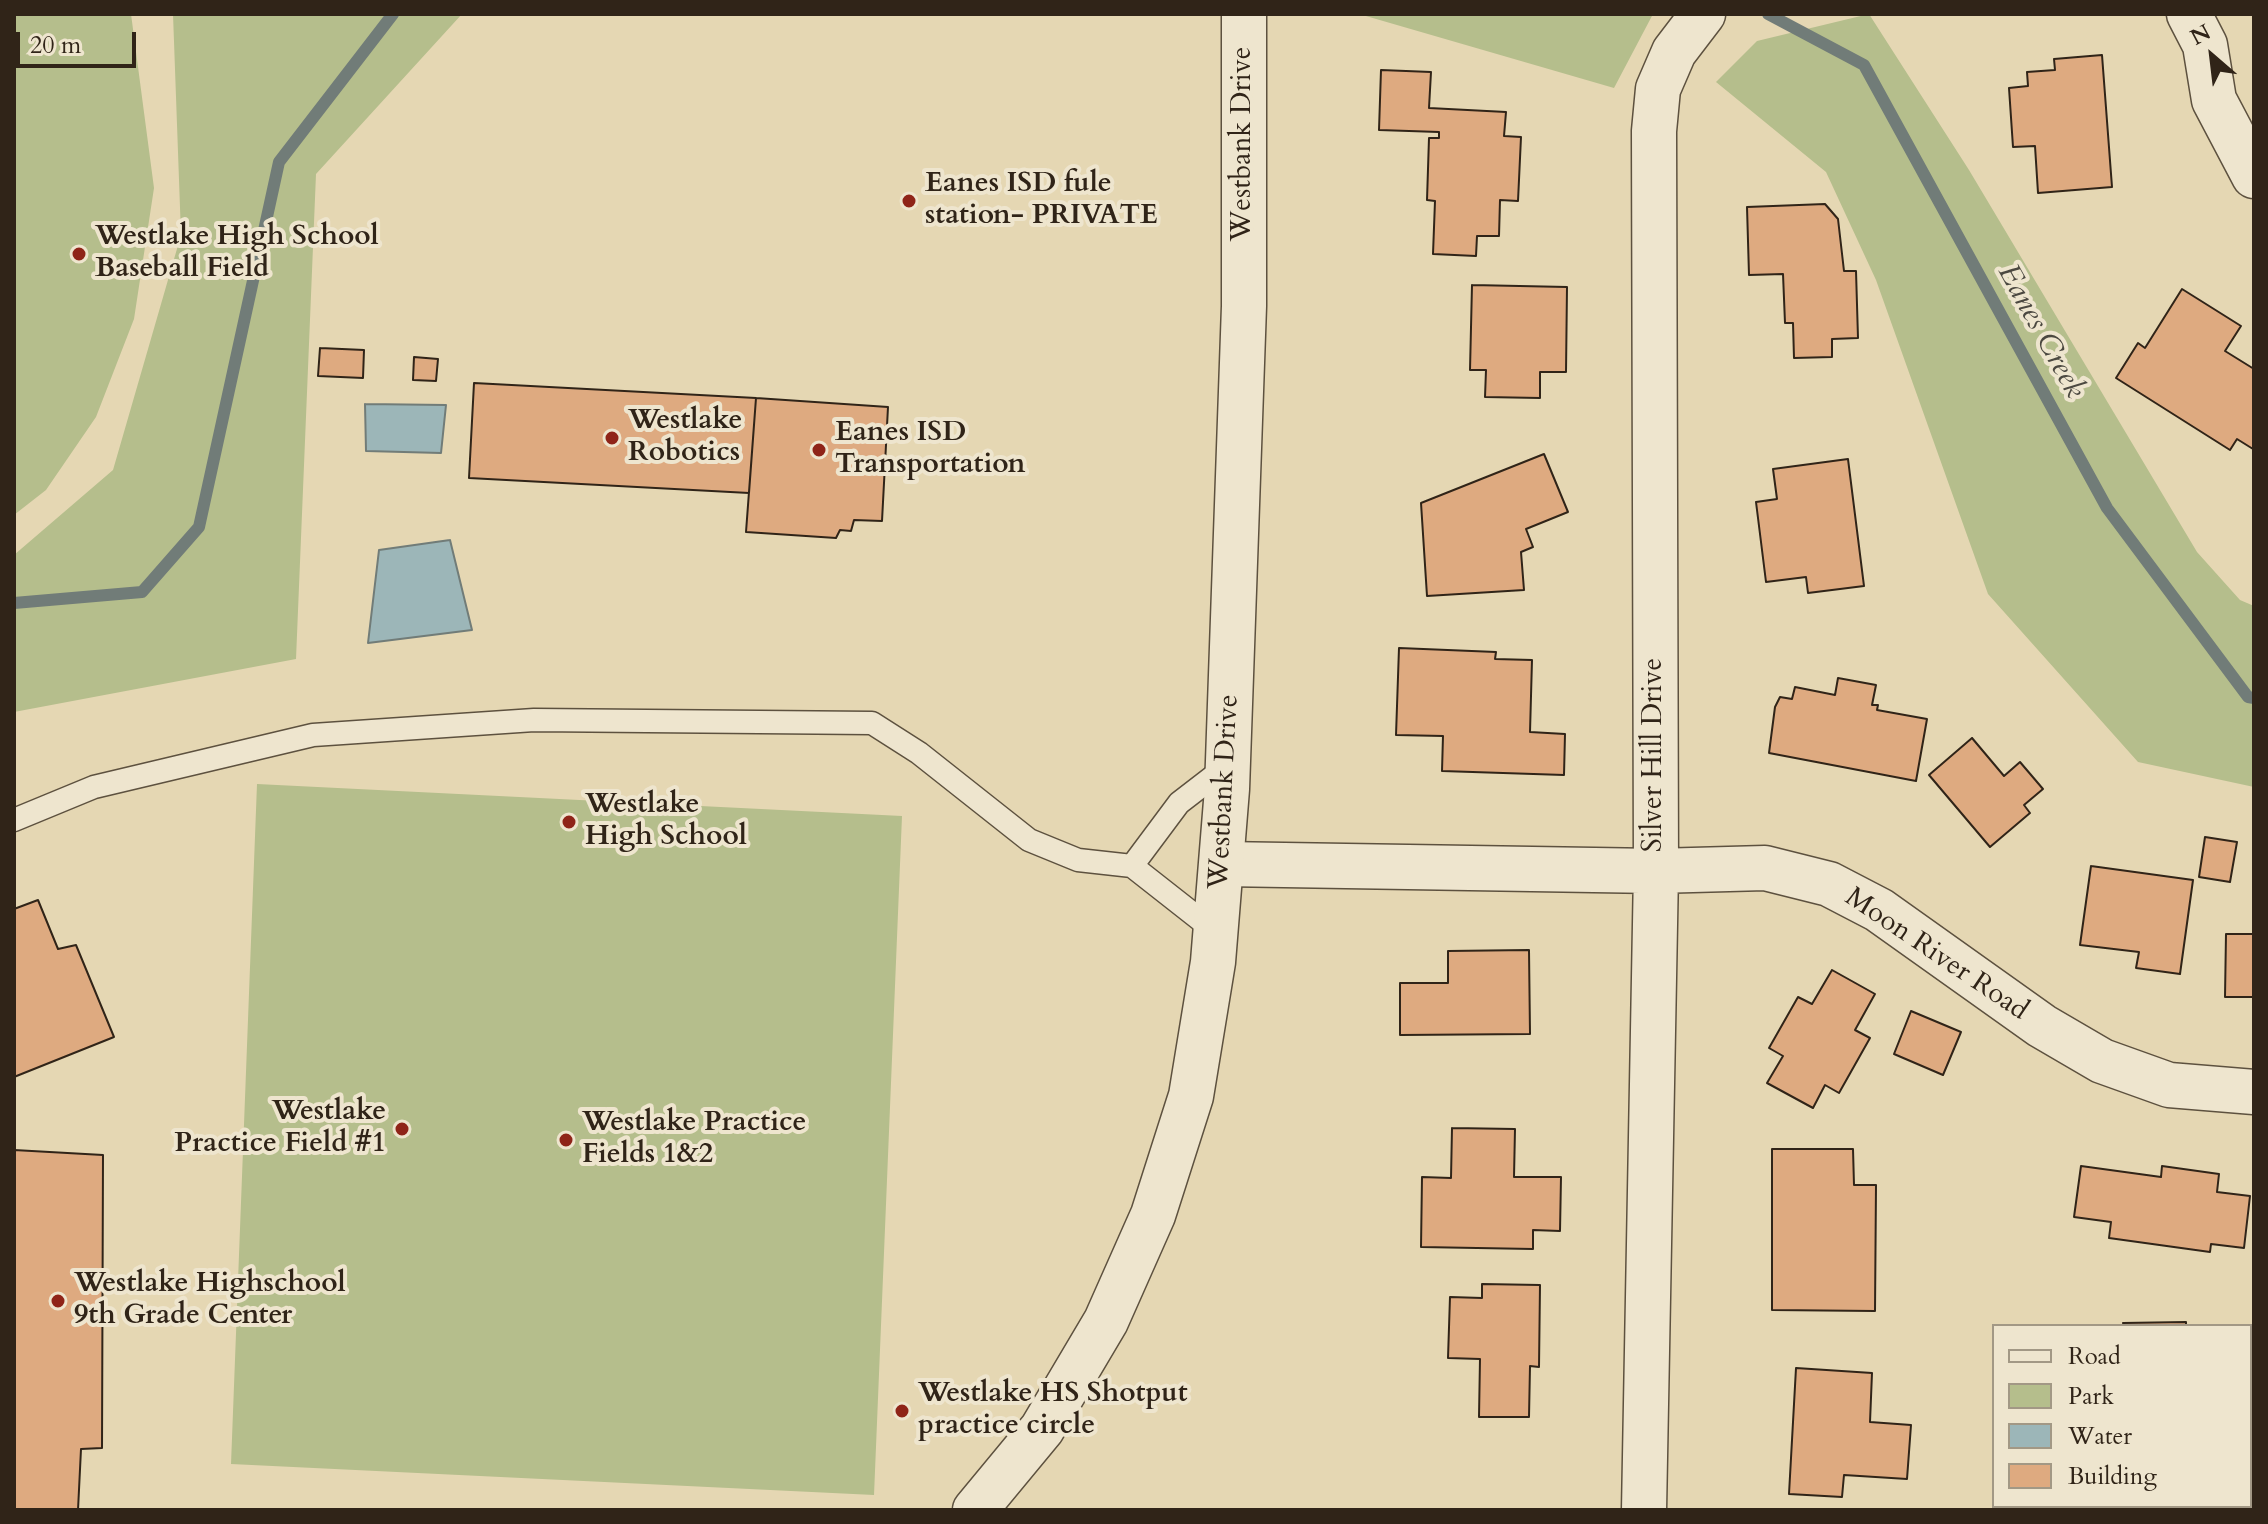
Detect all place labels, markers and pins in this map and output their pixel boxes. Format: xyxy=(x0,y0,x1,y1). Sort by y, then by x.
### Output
place label: Eanes ISD fule station- PRIVATE xyxy=(925,168,1158,234)
marker: Eanes ISD fule station- PRIVATE xyxy=(900,192,918,210)
place label: Westlake High School Baseball Field xyxy=(95,221,379,287)
marker: Westlake High School Baseball Field xyxy=(70,245,88,263)
place label: Westlake Robotics xyxy=(628,405,742,471)
place label: Eanes ISD Transportation xyxy=(835,417,1025,483)
marker: Westlake Robotics xyxy=(603,429,621,447)
marker: Eanes ISD Transportation xyxy=(810,441,828,459)
place label: Westlake High School xyxy=(585,789,747,855)
marker: Westlake High School xyxy=(560,813,578,831)
place label: Westlake Practice Field #1 xyxy=(174,1096,386,1162)
place label: Westlake Practice Fields 1&2 xyxy=(582,1107,806,1173)
marker: Westlake Practice Field #1 xyxy=(393,1120,411,1138)
marker: Westlake Practice Fields 1&2 xyxy=(557,1131,575,1149)
place label: Westlake Highschool 9th Grade Center xyxy=(74,1268,346,1334)
marker: Westlake Highschool 9th Grade Center xyxy=(49,1292,67,1310)
place label: Westlake HS Shotput practice circle xyxy=(918,1378,1188,1444)
marker: Westlake HS Shotput practice circle xyxy=(893,1402,911,1420)

